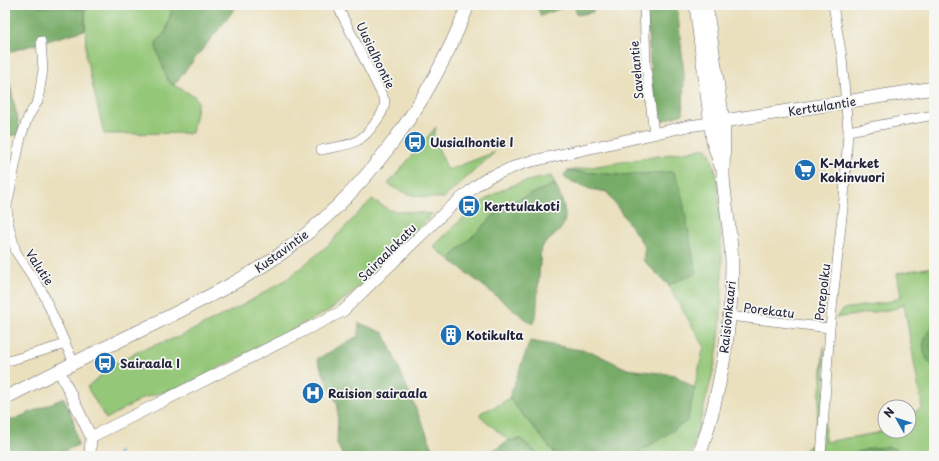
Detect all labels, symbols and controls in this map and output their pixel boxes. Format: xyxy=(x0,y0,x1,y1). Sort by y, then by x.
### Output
street label: Uusialhontie xyxy=(352,19,400,91)
street label: Savelantie xyxy=(624,40,648,100)
street label: Kerttulantie xyxy=(787,92,857,120)
bus stop icon: Uusialhontie I xyxy=(402,129,428,155)
place label: Uusialhontie I xyxy=(430,133,514,151)
place label: K-Market Kokinvuori xyxy=(820,154,885,186)
supermarket icon: K-Market Kokinvuori xyxy=(792,157,818,183)
bus stop icon: Kerttulakoti xyxy=(456,193,482,219)
place label: Kerttulakoti xyxy=(484,197,560,215)
street label: Sairaalakatu xyxy=(354,219,420,285)
street label: Kustavintie xyxy=(250,225,312,277)
street label: Valutie xyxy=(22,245,58,289)
street label: Porepolku xyxy=(810,262,834,322)
street label: Raisionkaari xyxy=(714,280,740,354)
street label: Porekatu xyxy=(742,298,796,322)
building icon: Kotikulta xyxy=(438,322,464,348)
place label: Kotikulta xyxy=(466,326,524,344)
bus stop icon: Sairaala I xyxy=(92,350,118,376)
place label: Sairaala I xyxy=(120,354,180,372)
hospital icon: Raision sairaala xyxy=(300,380,326,406)
place label: Raision sairaala xyxy=(328,384,428,402)
north arrow xyxy=(877,399,917,439)
text: N xyxy=(879,403,898,421)

